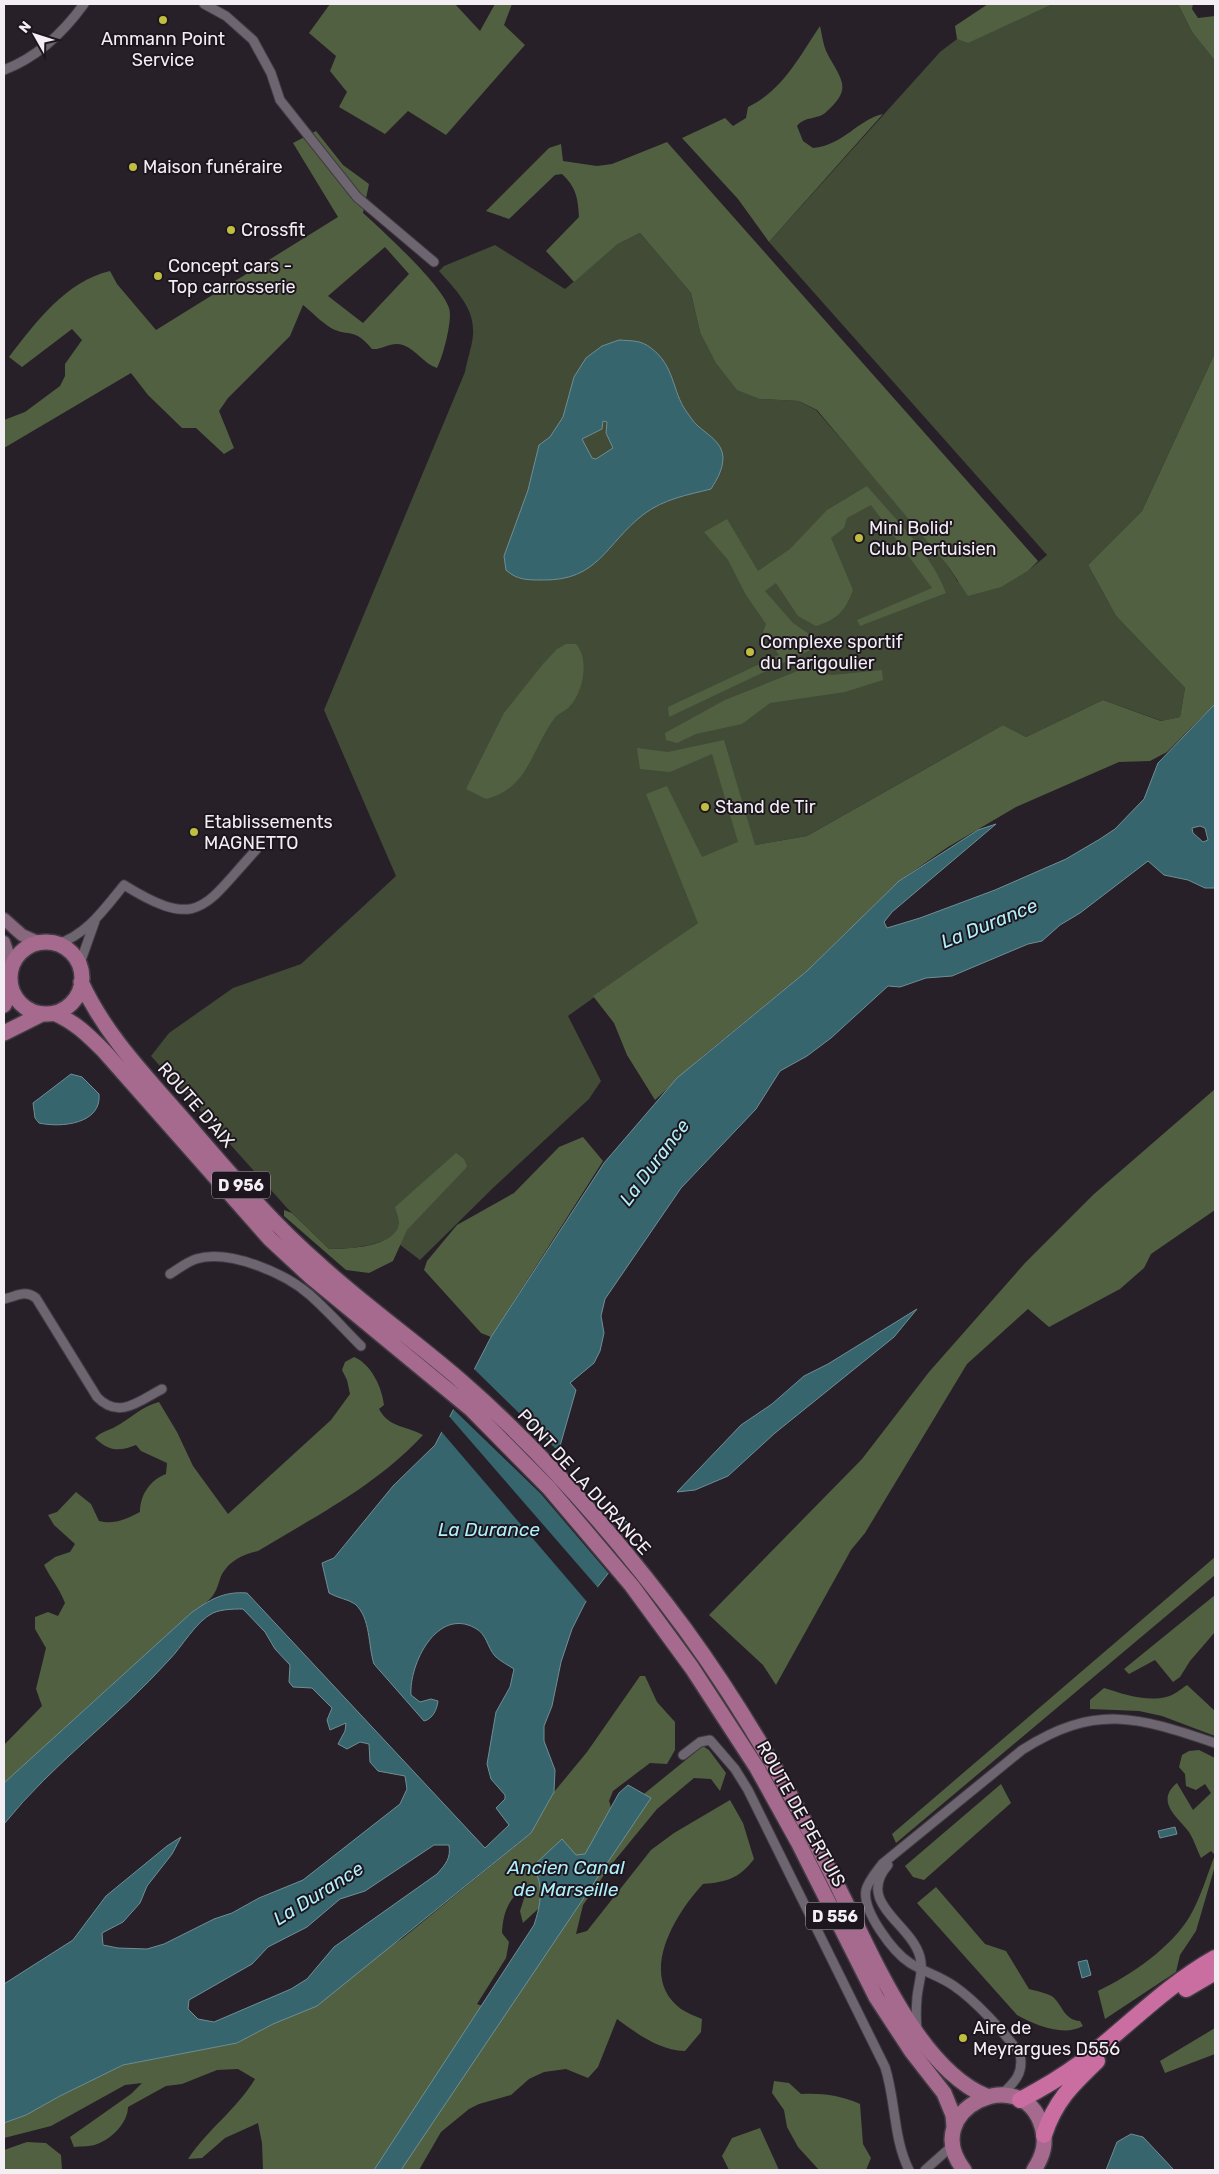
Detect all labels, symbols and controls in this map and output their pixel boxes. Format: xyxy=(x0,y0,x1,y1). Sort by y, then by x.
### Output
north arrow xyxy=(10,10,60,60)
marker: Ammann Point Service xyxy=(157,14,169,26)
text: N xyxy=(16,18,35,36)
place label: Ammann Point Service xyxy=(101,28,225,71)
place label: Maison funéraire xyxy=(143,156,283,178)
marker: Maison funéraire xyxy=(127,161,139,173)
place label: Crossfit xyxy=(241,219,305,241)
marker: Crossfit xyxy=(225,224,237,236)
place label: Concept cars - Top carrosserie xyxy=(168,255,296,298)
marker: Concept cars - Top carrosserie xyxy=(152,270,164,282)
place label: Mini Bolid' Club Pertuisien xyxy=(869,517,996,560)
marker: Mini Bolid' Club Pertuisien xyxy=(853,532,865,544)
place label: Complexe sportif du Farigoulier xyxy=(760,631,903,674)
marker: Complexe sportif du Farigoulier xyxy=(744,646,756,658)
place label: Stand de Tir xyxy=(715,796,816,818)
marker: Stand de Tir xyxy=(699,801,711,813)
place label: Etablissements MAGNETTO xyxy=(204,811,333,854)
marker: Etablissements MAGNETTO xyxy=(188,826,200,838)
water label: La Durance xyxy=(938,894,1041,953)
street label: ROUTE D'AIX xyxy=(153,1058,239,1152)
water label: La Durance xyxy=(615,1114,694,1210)
road number: D 956 xyxy=(212,1172,270,1198)
street label: PONT DE LA DURANCE xyxy=(513,1404,655,1560)
water label: La Durance xyxy=(438,1518,540,1541)
street label: ROUTE DE PERTUIS xyxy=(752,1737,850,1891)
water label: La Durance xyxy=(269,1856,368,1930)
water label: Ancien Canal de Marseille xyxy=(506,1856,625,1901)
road number: D 556 xyxy=(806,1902,864,1930)
place label: Aire de Meyrargues D556 xyxy=(973,2017,1120,2060)
marker: Aire de Meyrargues D556 xyxy=(957,2032,969,2044)

